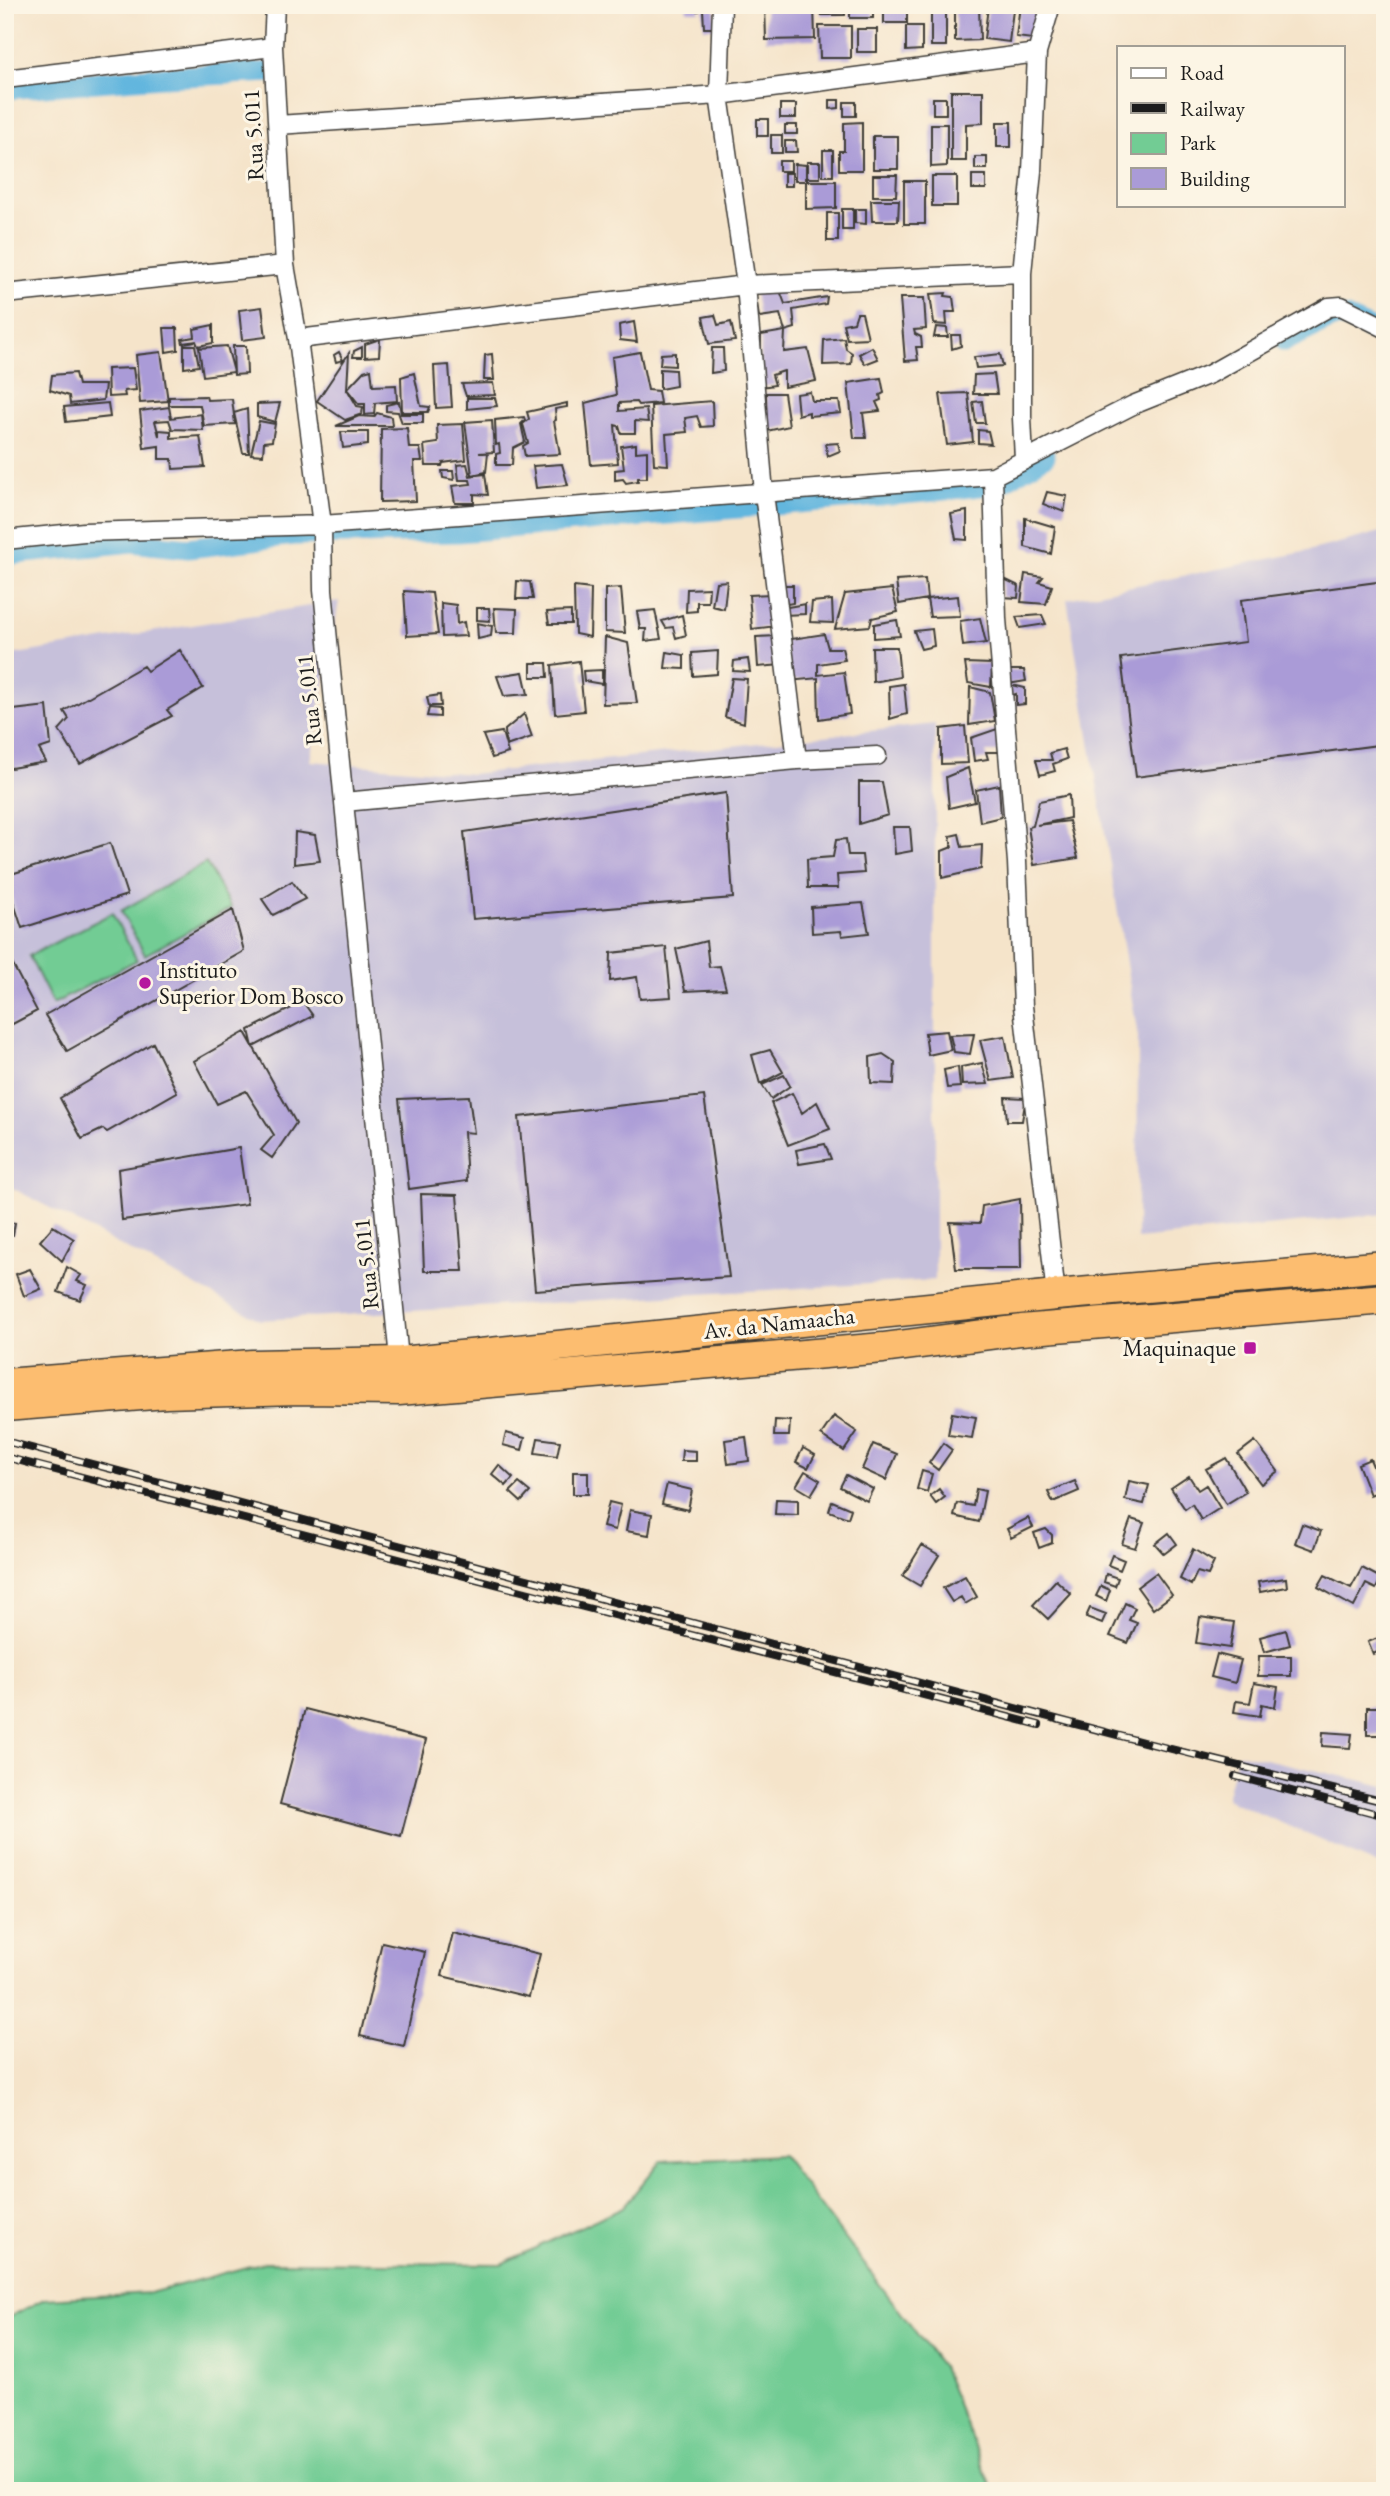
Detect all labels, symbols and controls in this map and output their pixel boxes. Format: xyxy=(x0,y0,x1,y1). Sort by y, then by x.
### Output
legend xyxy=(1117,46,1344,206)
text: Road xyxy=(1180,59,1224,86)
street label: Rua 5.011 xyxy=(236,88,270,182)
text: Railway xyxy=(1180,95,1246,122)
text: Park xyxy=(1180,129,1217,156)
text: Building xyxy=(1180,165,1250,192)
street label: Rua 5.011 xyxy=(289,653,329,747)
place label: Instituto Superior Dom Bosco xyxy=(159,955,344,1011)
marker: Instituto Superior Dom Bosco xyxy=(137,975,153,991)
street label: Rua 5.011 xyxy=(346,1217,386,1311)
street label: Av. da Namaacha xyxy=(701,1300,857,1346)
place label: Maquinaque xyxy=(1122,1333,1236,1363)
marker: Maquinaque xyxy=(1242,1340,1258,1356)

